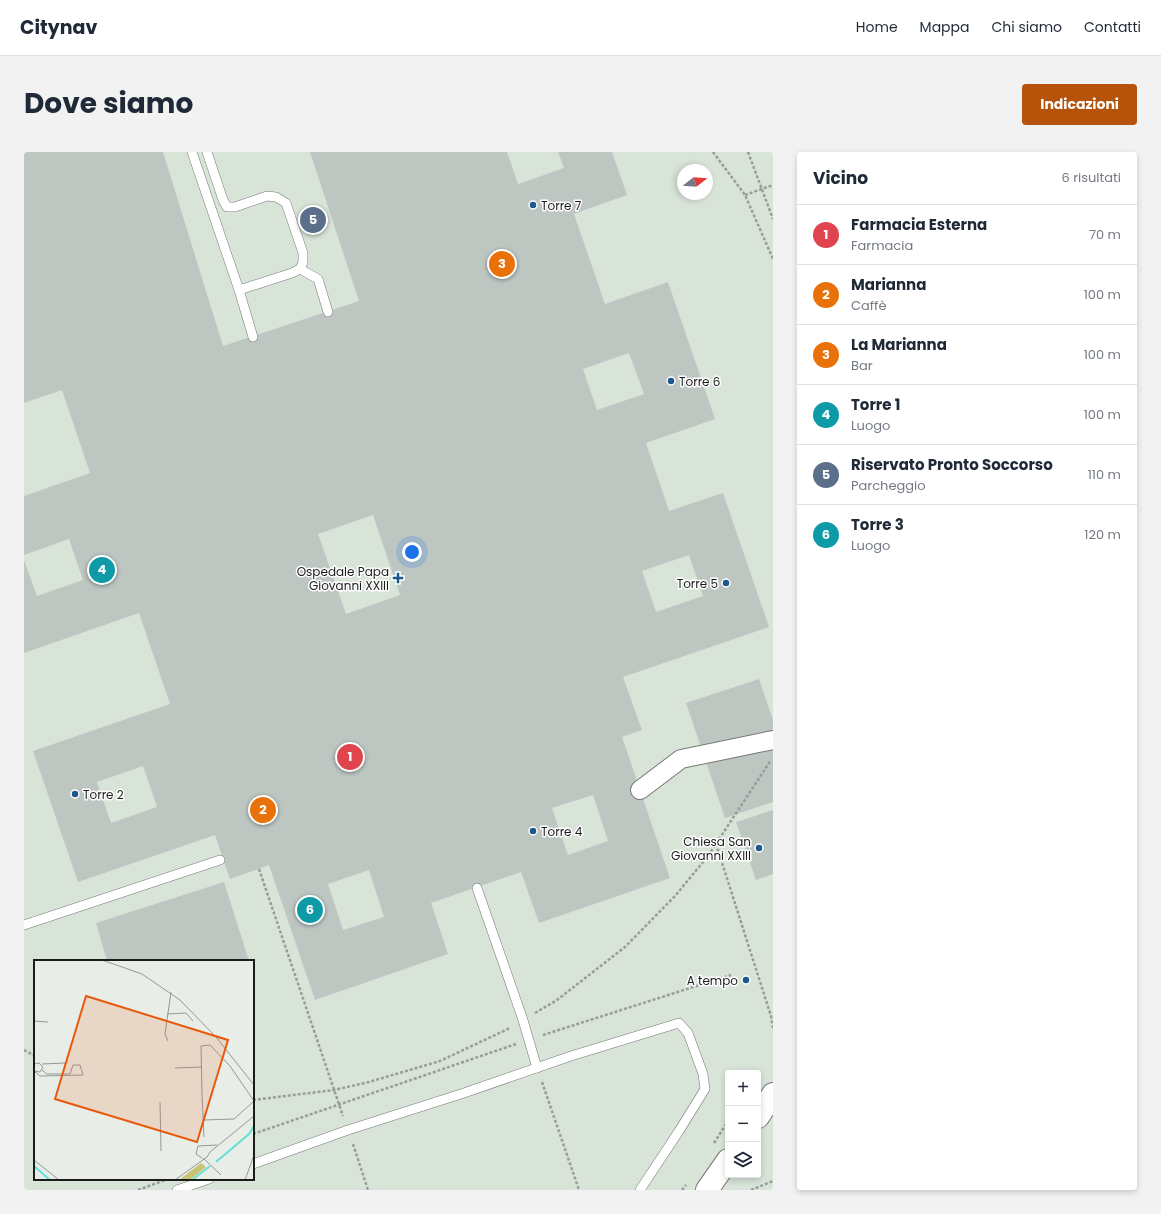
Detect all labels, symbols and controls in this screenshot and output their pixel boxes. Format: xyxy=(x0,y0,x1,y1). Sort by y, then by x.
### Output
text: Citynav xyxy=(20,14,97,41)
text: Home xyxy=(856,17,898,37)
text: Mappa xyxy=(920,17,970,37)
text: Chi siamo xyxy=(992,17,1062,37)
text: Contatti xyxy=(1084,17,1141,37)
text: Dove siamo xyxy=(24,84,193,123)
button: Indicazioni xyxy=(1022,84,1137,125)
north arrow xyxy=(677,164,713,200)
text: Vicino xyxy=(813,166,868,190)
text: 6 risultati xyxy=(1061,168,1121,187)
place label: Torre 7 xyxy=(541,197,582,214)
marker: Torre 7 xyxy=(528,200,538,210)
pin: 5 xyxy=(300,205,326,235)
text: Farmacia Esterna xyxy=(851,214,987,235)
text: 1 xyxy=(824,225,828,244)
text: 70 m xyxy=(1089,225,1121,244)
text: Farmacia xyxy=(851,236,913,255)
pin: 3 xyxy=(489,249,515,279)
text: Marianna xyxy=(851,274,926,295)
text: 2 xyxy=(822,285,830,304)
text: 100 m xyxy=(1084,285,1121,304)
text: Caffè xyxy=(851,296,886,315)
text: La Marianna xyxy=(851,334,947,355)
text: 3 xyxy=(822,345,830,364)
text: 100 m xyxy=(1084,345,1121,364)
text: Bar xyxy=(851,356,873,375)
place label: Torre 6 xyxy=(679,373,720,390)
marker: Torre 6 xyxy=(666,376,676,386)
text: Torre 1 xyxy=(851,394,900,415)
text: 4 xyxy=(822,405,830,424)
text: 100 m xyxy=(1084,405,1121,424)
text: Luogo xyxy=(851,416,890,435)
text: Riservato Pronto Soccorso xyxy=(851,454,1053,475)
text: 5 xyxy=(822,465,830,484)
text: 110 m xyxy=(1088,465,1121,484)
text: Parcheggio xyxy=(851,476,926,495)
text: Torre 3 xyxy=(851,514,904,535)
text: 6 xyxy=(822,525,830,544)
text: 120 m xyxy=(1084,525,1121,544)
text: Luogo xyxy=(851,536,890,555)
your location xyxy=(402,542,422,562)
pin: 4 xyxy=(89,555,115,585)
place label: Ospedale Papa Giovanni XXIII xyxy=(297,563,389,594)
marker: Ospedale Papa Giovanni XXIII xyxy=(392,572,404,584)
place label: Torre 5 xyxy=(677,575,718,592)
marker: Torre 5 xyxy=(721,578,731,588)
pin: 1 xyxy=(337,742,363,772)
place label: Torre 2 xyxy=(83,786,124,803)
marker: Torre 2 xyxy=(70,789,80,799)
pin: 2 xyxy=(250,795,276,825)
place label: Torre 4 xyxy=(541,823,583,840)
marker: Torre 4 xyxy=(528,826,538,836)
place label: Chiesa San Giovanni XXIII xyxy=(671,833,751,864)
marker: Chiesa San Giovanni XXIII xyxy=(754,843,764,853)
pin: 6 xyxy=(297,895,323,925)
inset map xyxy=(34,960,254,1180)
place label: A tempo xyxy=(687,972,738,989)
marker: A tempo xyxy=(741,975,751,985)
map controls xyxy=(725,1070,761,1178)
button: + xyxy=(725,1070,761,1106)
button: − xyxy=(725,1106,761,1142)
button: layers xyxy=(725,1142,761,1178)

